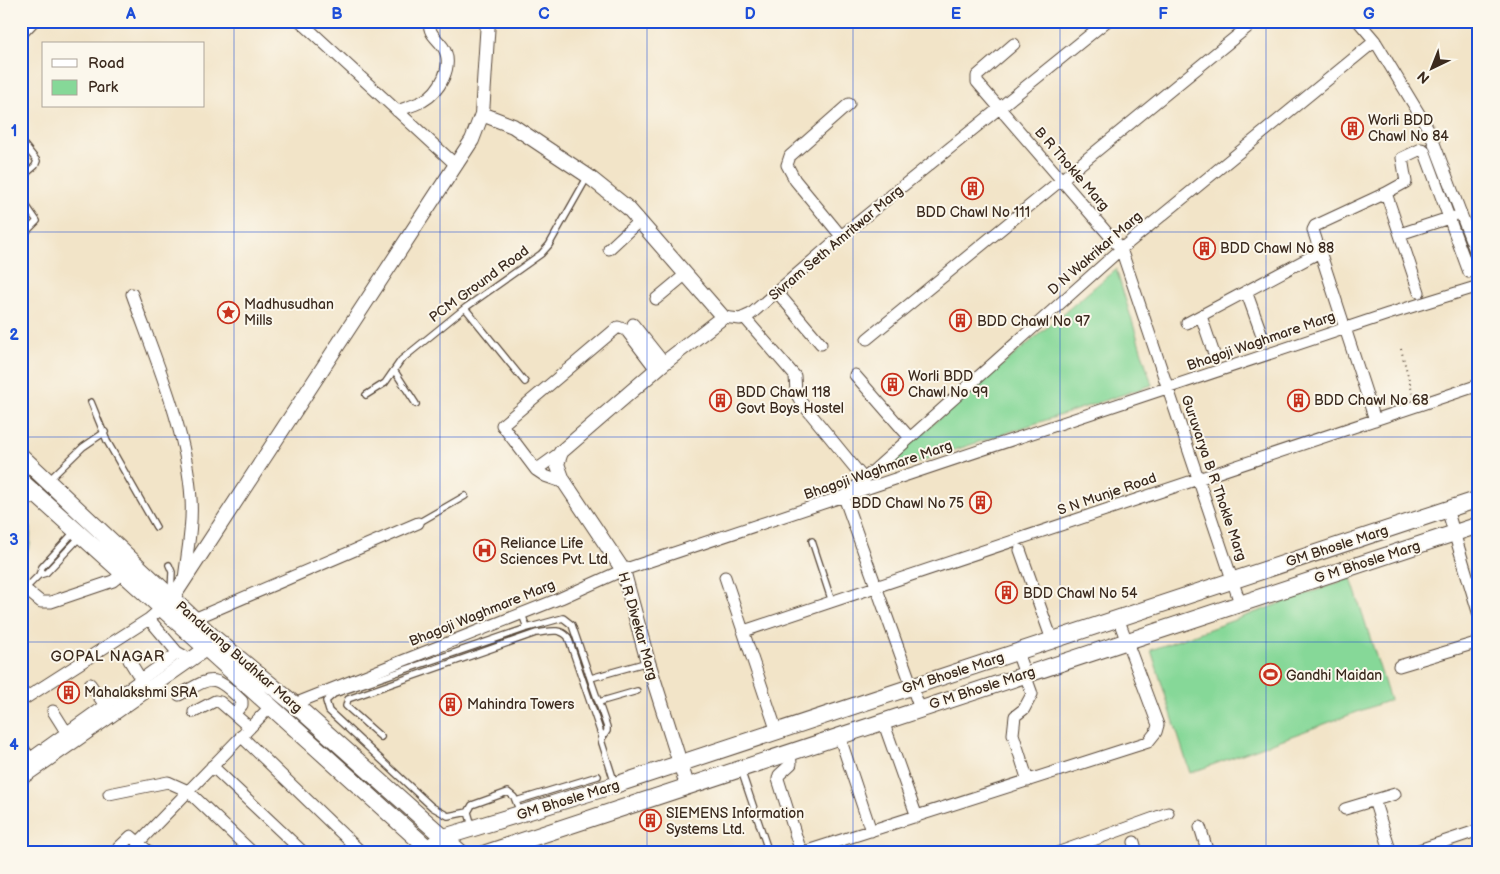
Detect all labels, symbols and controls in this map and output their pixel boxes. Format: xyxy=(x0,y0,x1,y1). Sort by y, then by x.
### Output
text: A xyxy=(125,5,136,24)
text: B xyxy=(331,5,343,24)
text: C xyxy=(538,5,550,24)
text: D xyxy=(744,5,756,24)
text: E xyxy=(951,5,961,24)
text: F xyxy=(1158,5,1168,24)
text: G xyxy=(1363,5,1375,24)
legend xyxy=(42,42,205,108)
north arrow xyxy=(1408,42,1458,92)
text: Road xyxy=(88,54,124,73)
text: N xyxy=(1414,67,1433,87)
text: Park xyxy=(88,78,119,97)
place label: Worli BDD Chawl No 84 xyxy=(1368,112,1449,145)
building icon: Worli BDD Chawl No 84 xyxy=(1340,116,1364,140)
text: 1 xyxy=(11,122,17,141)
street label: B R Thokle Marg xyxy=(1031,124,1113,214)
building icon: BDD Chawl No 111 xyxy=(961,177,985,201)
street label: Sivram Seth Amritwar Marg xyxy=(765,182,907,304)
place label: BDD Chawl No 111 xyxy=(916,204,1030,221)
street label: D N Wakrikar Marg xyxy=(1044,208,1146,298)
building icon: BDD Chawl No 88 xyxy=(1192,236,1216,260)
place label: BDD Chawl No 88 xyxy=(1220,240,1334,257)
street label: PCM Ground Road xyxy=(426,242,532,326)
place label: Madhusudhan Mills xyxy=(244,296,334,329)
place icon: Madhusudhan Mills xyxy=(216,300,240,324)
street label: Bhagoji Waghmare Marg xyxy=(1185,308,1337,374)
building icon: BDD Chawl No 97 xyxy=(949,309,973,333)
place label: BDD Chawl No 97 xyxy=(977,313,1090,330)
text: 2 xyxy=(9,326,19,345)
place label: Worli BDD Chawl No 99 xyxy=(908,368,988,401)
building icon: Worli BDD Chawl No 99 xyxy=(880,372,904,396)
place label: BDD Chawl 118 Govt Boys Hostel xyxy=(736,384,844,417)
building icon: BDD Chawl 118 Govt Boys Hostel xyxy=(708,388,732,412)
building icon: BDD Chawl No 68 xyxy=(1286,388,1310,412)
place label: BDD Chawl No 68 xyxy=(1314,392,1429,409)
street label: Guruvarya B R Thokle Marg xyxy=(1178,393,1250,563)
street label: Bhagoji Waghmare Marg xyxy=(802,437,954,503)
street label: S N Munje Road xyxy=(1055,469,1159,519)
building icon: BDD Chawl No 75 xyxy=(968,491,992,515)
place label: BDD Chawl No 75 xyxy=(852,495,964,512)
street label: GM Bhosle Marg xyxy=(1284,521,1390,571)
text: 3 xyxy=(9,531,19,550)
place label: Reliance Life Sciences Pvt. Ltd xyxy=(500,535,608,568)
street label: G M Bhosle Marg xyxy=(1312,537,1422,587)
hospital icon: Reliance Life Sciences Pvt. Ltd xyxy=(472,539,496,563)
street label: H R Divekar Marg xyxy=(614,570,662,682)
street label: Bhagoji Waghmare Marg xyxy=(407,576,557,650)
building icon: BDD Chawl No 54 xyxy=(995,581,1019,605)
place label: BDD Chawl No 54 xyxy=(1023,585,1138,602)
street label: Pandurang Budhkar Marg xyxy=(172,598,306,716)
district label: GOPAL NAGAR xyxy=(51,647,165,666)
street label: GM Bhosle Marg xyxy=(900,648,1006,698)
street label: G M Bhosle Marg xyxy=(927,663,1037,713)
sports icon: Gandhi Maidan xyxy=(1258,663,1282,687)
place label: Gandhi Maidan xyxy=(1286,667,1382,684)
building icon: Mahalakshmi SRA xyxy=(56,680,80,704)
place label: Mahalakshmi SRA xyxy=(84,684,198,701)
building icon: Mahindra Towers xyxy=(439,692,463,716)
place label: Mahindra Towers xyxy=(467,696,574,713)
text: 4 xyxy=(9,736,19,755)
street label: GM Bhosle Marg xyxy=(515,776,621,824)
place label: SIEMENS Information Systems Ltd. xyxy=(666,805,804,838)
building icon: SIEMENS Information Systems Ltd. xyxy=(638,809,662,833)

